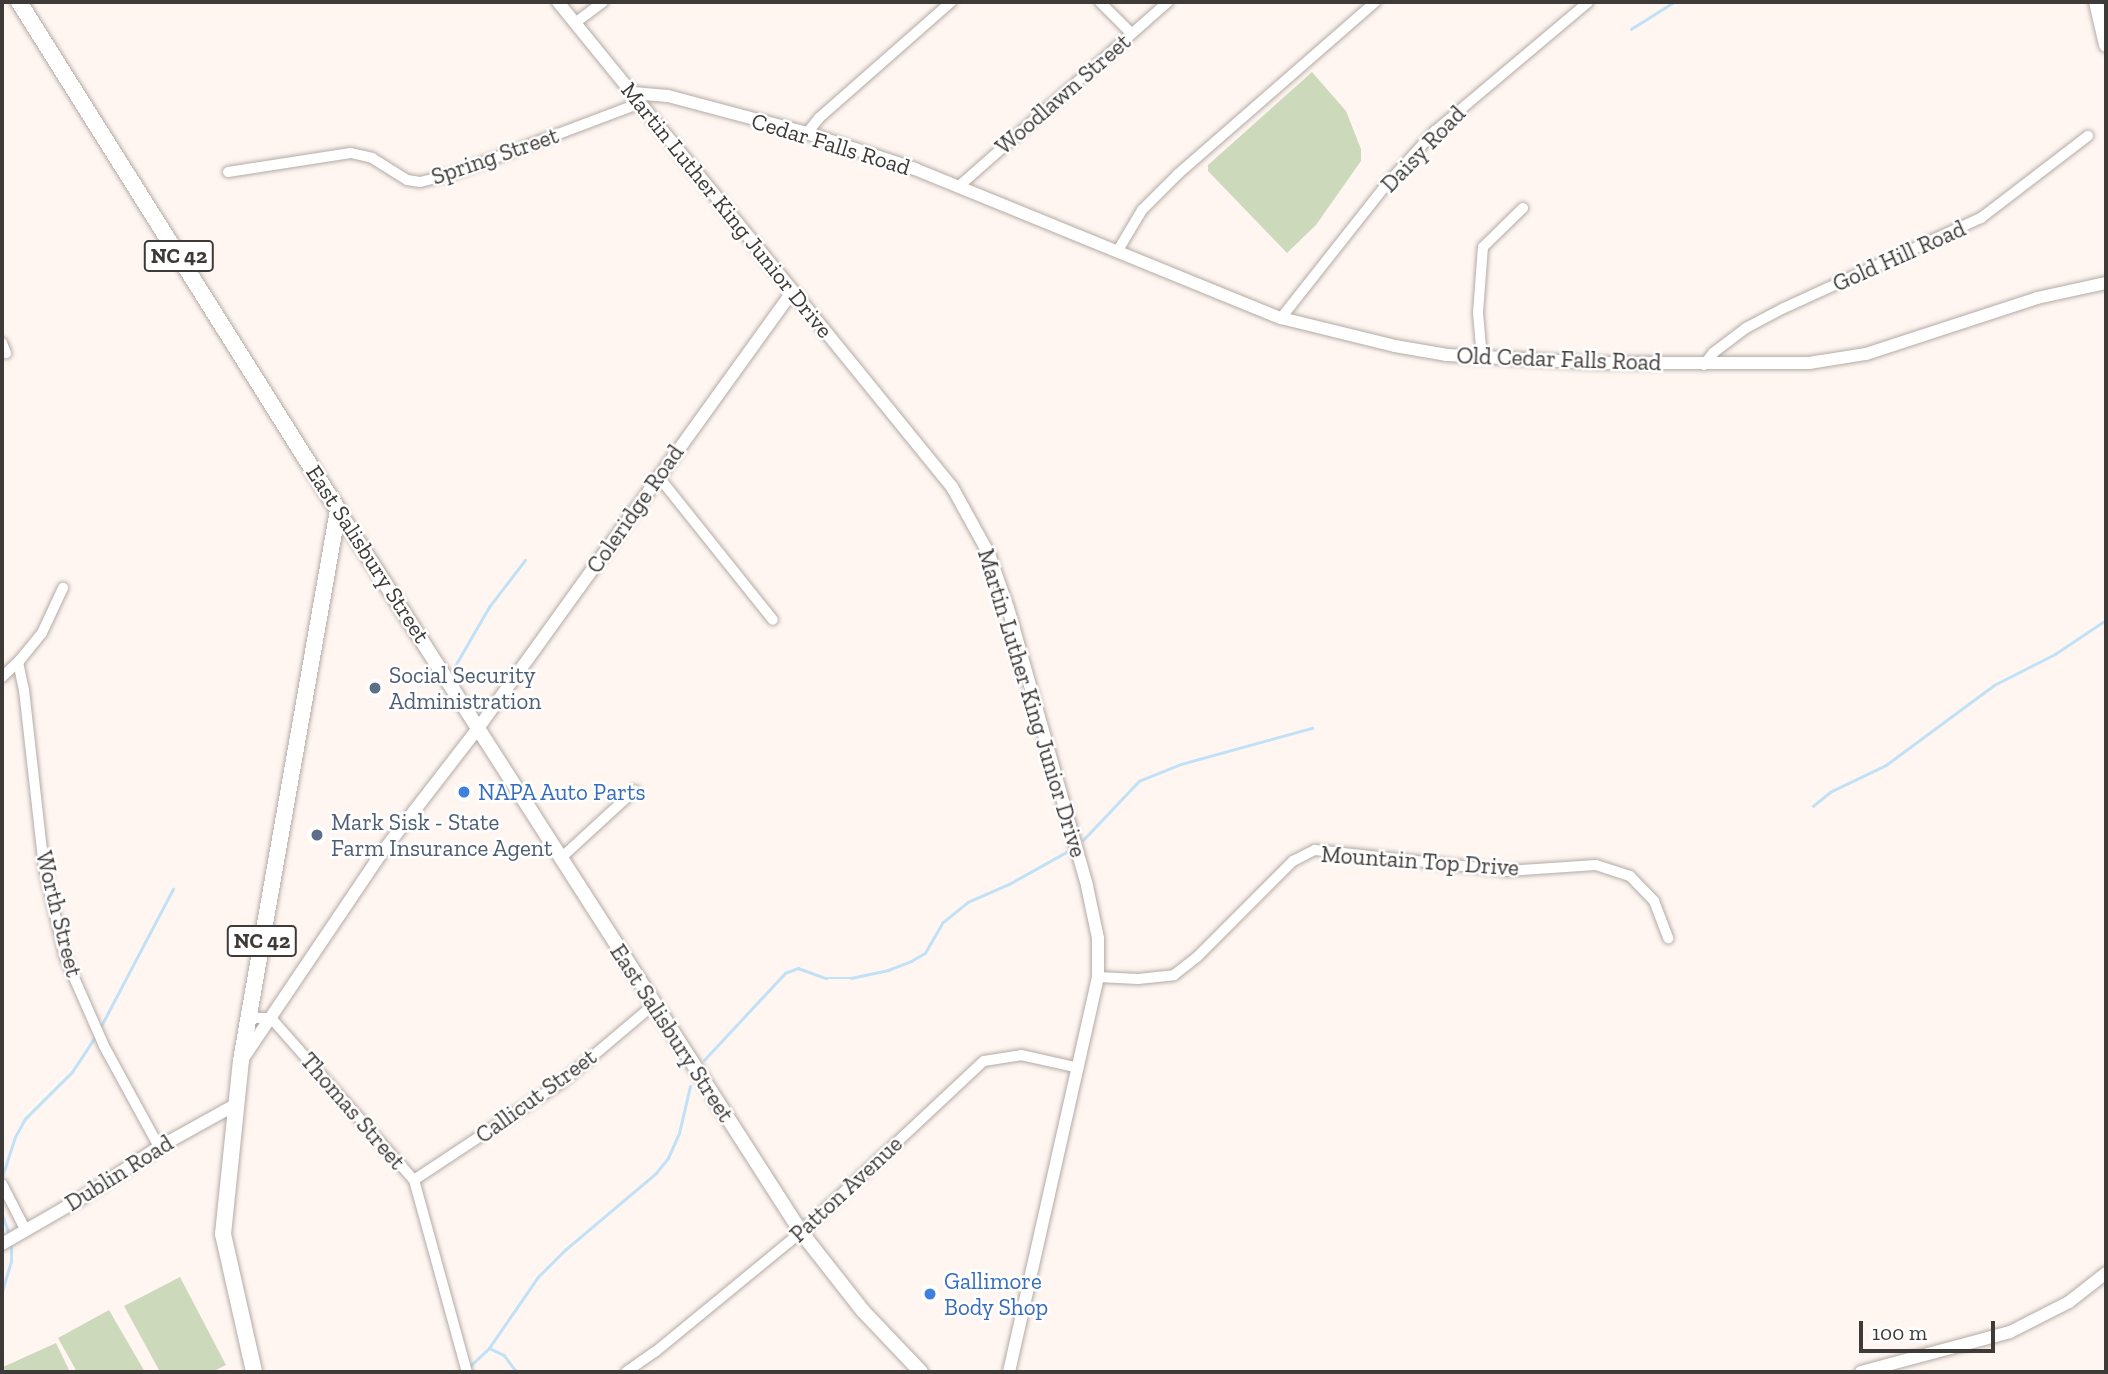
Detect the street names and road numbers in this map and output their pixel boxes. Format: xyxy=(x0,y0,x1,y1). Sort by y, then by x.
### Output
street label: Woodlawn Street xyxy=(990,28,1136,160)
street label: Martin Luther King Junior Drive xyxy=(615,76,839,344)
street label: Daisy Road xyxy=(1375,100,1471,198)
street label: Cedar Falls Road xyxy=(748,107,914,181)
street label: Spring Street xyxy=(428,121,562,191)
street label: Gold Hill Road xyxy=(1828,214,1970,298)
road number: NC 42 xyxy=(142,238,216,274)
street label: Old Cedar Falls Road xyxy=(1456,342,1662,376)
street label: Coleridge Road xyxy=(581,439,689,579)
street label: East Salisbury Street xyxy=(300,460,436,648)
street label: Martin Luther King Junior Drive xyxy=(972,545,1092,861)
street label: Mountain Top Drive xyxy=(1320,840,1520,882)
street label: Worth Street xyxy=(30,848,88,980)
road number: NC 42 xyxy=(225,923,299,958)
street label: East Salisbury Street xyxy=(604,939,740,1127)
street label: Callicut Street xyxy=(470,1043,602,1149)
street label: Thomas Street xyxy=(295,1047,411,1175)
street label: Dublin Road xyxy=(60,1129,178,1217)
street label: Patton Avenue xyxy=(784,1130,908,1248)

